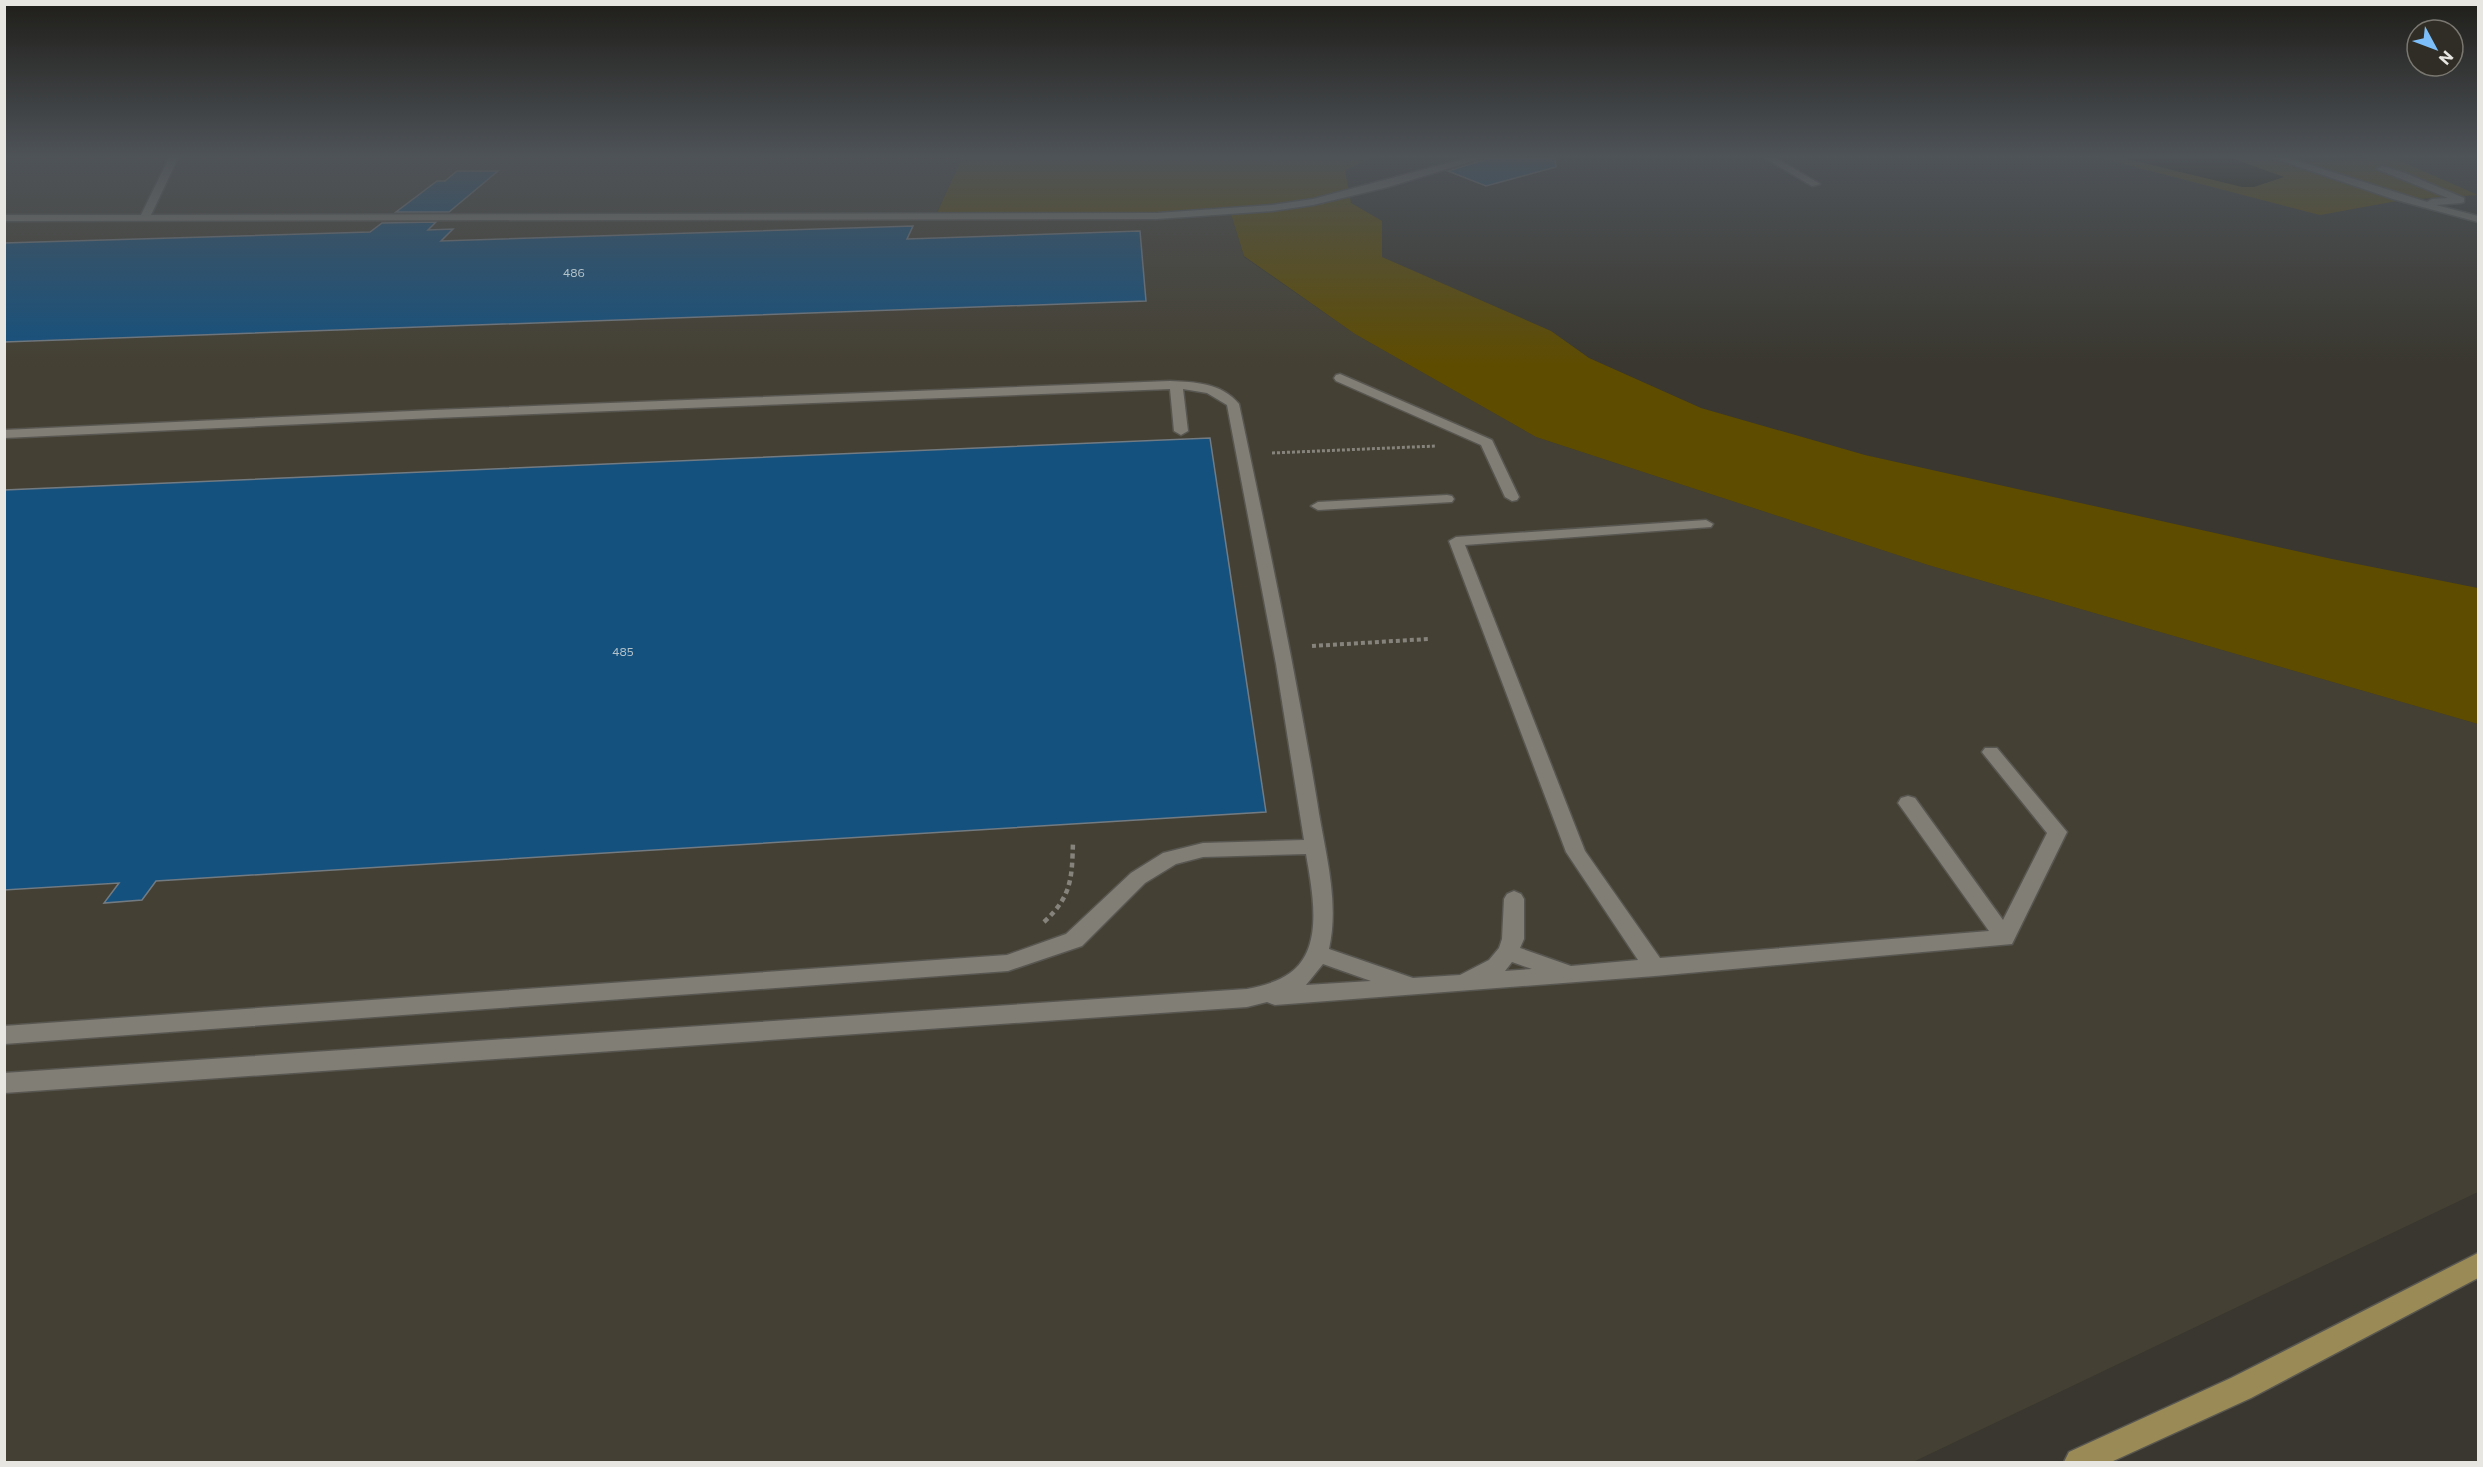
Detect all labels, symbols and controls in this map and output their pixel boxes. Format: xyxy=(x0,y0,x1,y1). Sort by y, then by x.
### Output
north arrow xyxy=(2405,18,2465,78)
text: N xyxy=(2436,47,2458,69)
house number: 486 xyxy=(563,265,585,279)
house number: 485 xyxy=(612,644,634,658)

